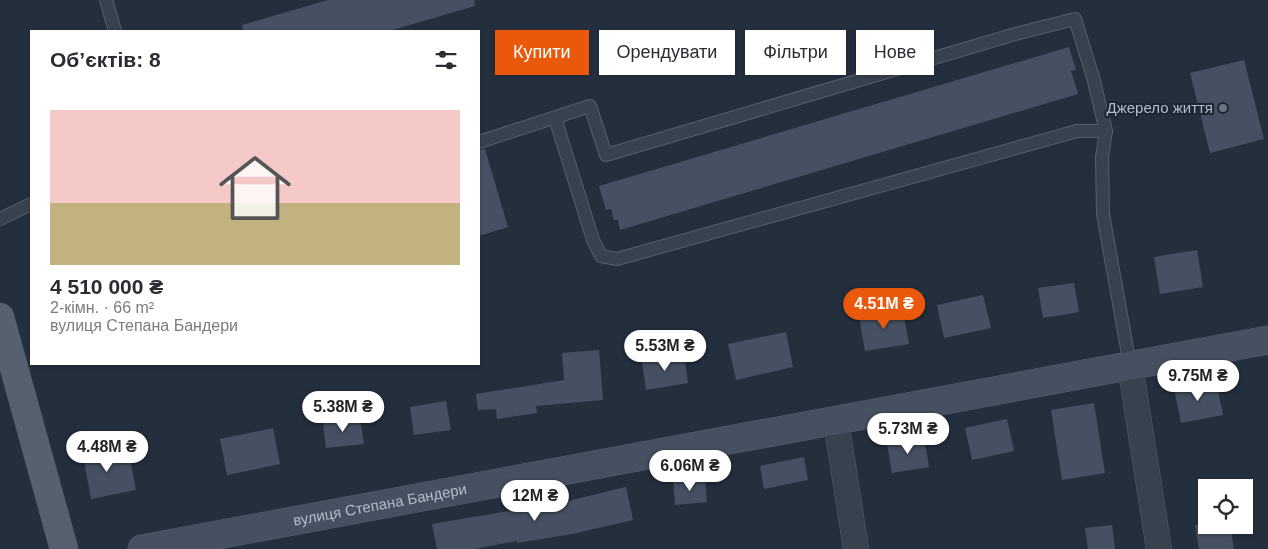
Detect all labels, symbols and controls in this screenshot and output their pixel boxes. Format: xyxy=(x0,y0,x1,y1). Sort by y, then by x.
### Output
chip: Купити xyxy=(495,30,589,75)
chip: Орендувати xyxy=(599,30,735,75)
chip: Фільтри xyxy=(745,30,846,75)
chip: Нове xyxy=(856,30,934,75)
icon: filters xyxy=(432,46,460,74)
text: Об’єктів: 8 xyxy=(50,48,161,71)
place label: Джерело життя xyxy=(1107,99,1213,116)
marker: Джерело життя xyxy=(1217,102,1229,114)
icon: home xyxy=(210,143,300,233)
text: 4 510 000 ₴ xyxy=(50,275,163,298)
pin: 4.51M ₴ xyxy=(838,288,930,330)
text: 4.51M ₴ xyxy=(854,295,914,312)
text: 2-кімн. · 66 m² xyxy=(50,299,154,316)
text: вулиця Степана Бандери xyxy=(50,317,238,334)
pin: 5.53M ₴ xyxy=(619,330,711,372)
text: 5.53M ₴ xyxy=(635,337,695,354)
pin: 9.75M ₴ xyxy=(1152,360,1244,402)
text: 9.75M ₴ xyxy=(1168,367,1228,384)
pin: 5.38M ₴ xyxy=(297,390,389,433)
text: 5.38M ₴ xyxy=(313,398,373,415)
pin: 5.73M ₴ xyxy=(862,412,954,455)
text: 5.73M ₴ xyxy=(878,420,938,437)
pin: 4.48M ₴ xyxy=(61,430,153,473)
text: 4.48M ₴ xyxy=(77,438,137,455)
pin: 6.06M ₴ xyxy=(644,450,736,492)
text: 6.06M ₴ xyxy=(660,457,720,474)
map controls xyxy=(1198,479,1253,534)
button: locate xyxy=(1198,479,1253,534)
street label: вулиця Степана Бандери xyxy=(292,480,468,529)
pin: 12M ₴ xyxy=(500,480,570,522)
text: 12M ₴ xyxy=(512,487,558,504)

